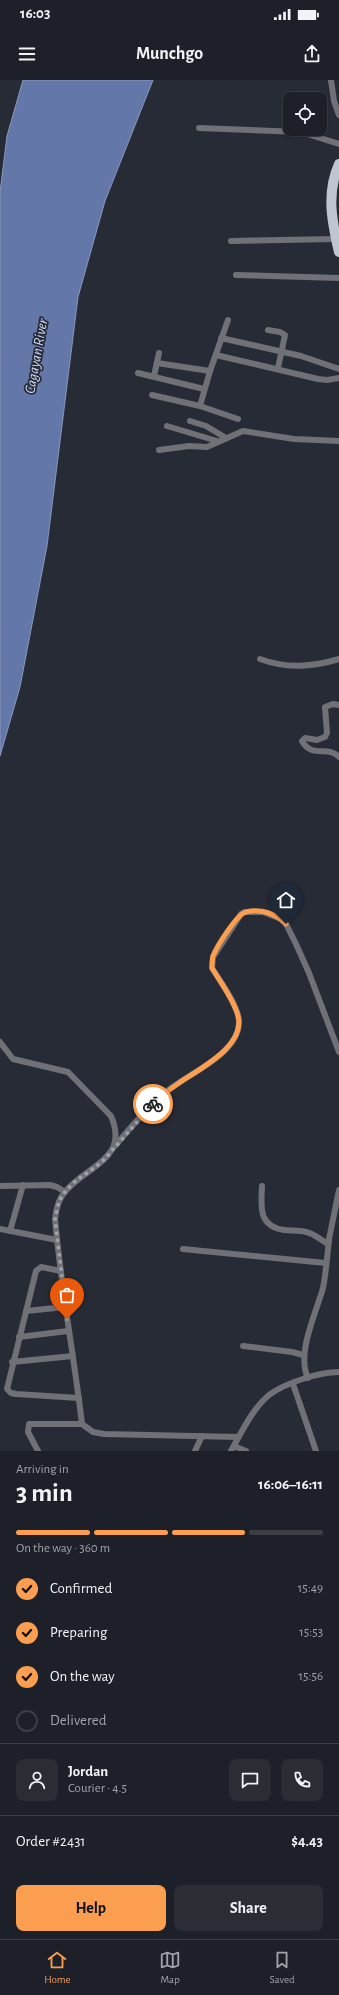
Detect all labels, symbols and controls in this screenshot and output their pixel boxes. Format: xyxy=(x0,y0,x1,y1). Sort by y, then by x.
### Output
text: 16:03 xyxy=(20,6,50,21)
icon: menu xyxy=(16,43,38,65)
icon: share xyxy=(301,43,323,65)
text: Munchgo xyxy=(136,45,203,63)
map controls xyxy=(283,92,327,136)
button: locate xyxy=(283,92,327,136)
water label: Cagayan River xyxy=(22,316,51,395)
pin xyxy=(269,883,303,924)
icon: home xyxy=(275,889,297,911)
courier xyxy=(133,1084,173,1124)
icon: bike xyxy=(142,1093,164,1115)
pin xyxy=(50,1278,84,1319)
icon: bag xyxy=(56,1284,78,1306)
text: Arriving in xyxy=(16,1463,69,1476)
text: 16:06–16:11 xyxy=(258,1477,323,1492)
text: 3 min xyxy=(16,1480,73,1506)
text: On the way · 360 m xyxy=(16,1542,110,1555)
icon: check xyxy=(16,1578,38,1600)
text: Confirmed xyxy=(50,1581,112,1596)
text: 15:49 xyxy=(298,1582,323,1595)
icon: check xyxy=(16,1622,38,1644)
text: Preparing xyxy=(50,1625,107,1640)
text: 15:53 xyxy=(299,1626,323,1639)
icon: check xyxy=(16,1666,38,1688)
text: On the way xyxy=(50,1669,115,1684)
text: 15:56 xyxy=(299,1670,323,1683)
text: Delivered xyxy=(50,1713,107,1728)
button: person xyxy=(16,1759,58,1801)
button: chat xyxy=(229,1759,271,1801)
button: phone xyxy=(281,1759,323,1801)
text: Jordan xyxy=(68,1764,108,1779)
text: Courier · 4.5 xyxy=(68,1782,127,1795)
text: Order #2431 xyxy=(16,1834,85,1849)
text: $4.43 xyxy=(291,1834,323,1849)
button: Help xyxy=(16,1885,166,1931)
button: Share xyxy=(174,1885,323,1931)
tab: Home xyxy=(44,1949,71,1986)
tab: Map xyxy=(159,1949,181,1986)
tab: Saved xyxy=(270,1949,295,1986)

